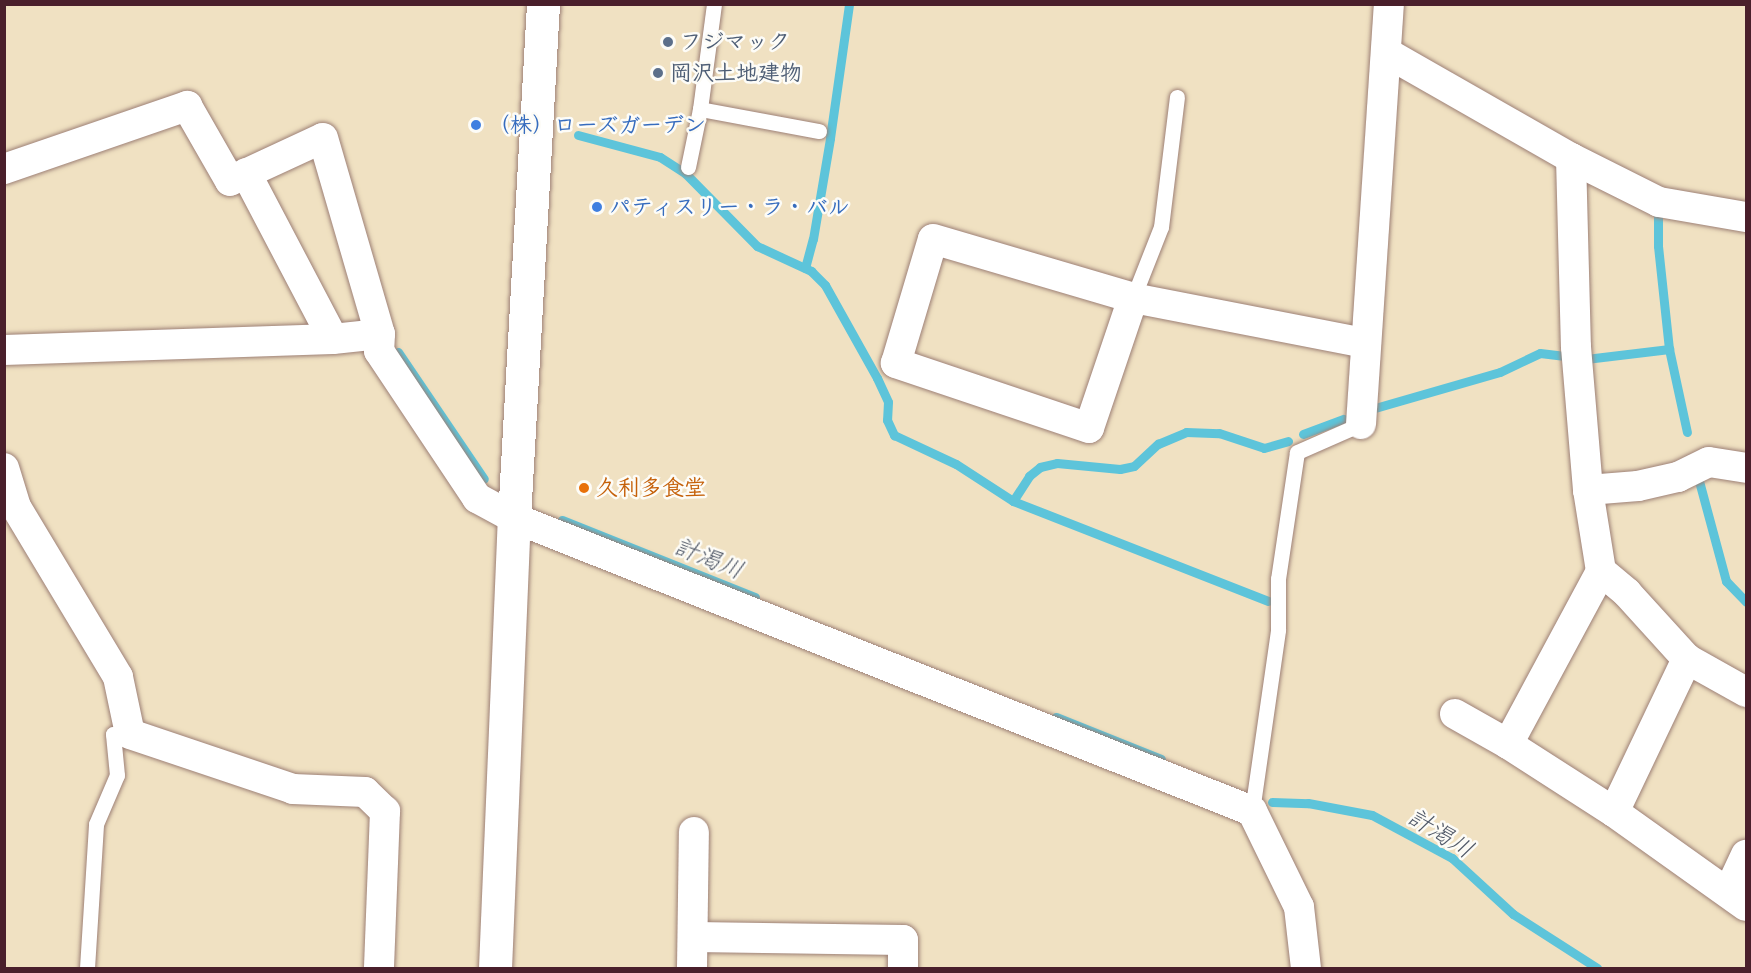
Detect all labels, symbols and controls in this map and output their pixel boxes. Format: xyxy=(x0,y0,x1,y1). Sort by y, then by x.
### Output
place label: フジマック xyxy=(680,29,790,55)
marker: フジマック xyxy=(661,35,675,49)
place label: 岡沢土地建物 xyxy=(670,60,802,86)
marker: 岡沢土地建物 xyxy=(651,66,665,80)
place label: （株）ローズガーデン xyxy=(488,112,708,138)
marker: （株）ローズガーデン xyxy=(469,118,483,132)
place label: パティスリー・ラ・バル xyxy=(609,194,851,220)
marker: パティスリー・ラ・バル xyxy=(590,200,604,214)
place label: 久利多食堂 xyxy=(596,475,706,501)
marker: 久利多食堂 xyxy=(577,481,591,495)
water label: 計渇川 xyxy=(670,531,748,585)
water label: 計渇川 xyxy=(1403,802,1479,864)

